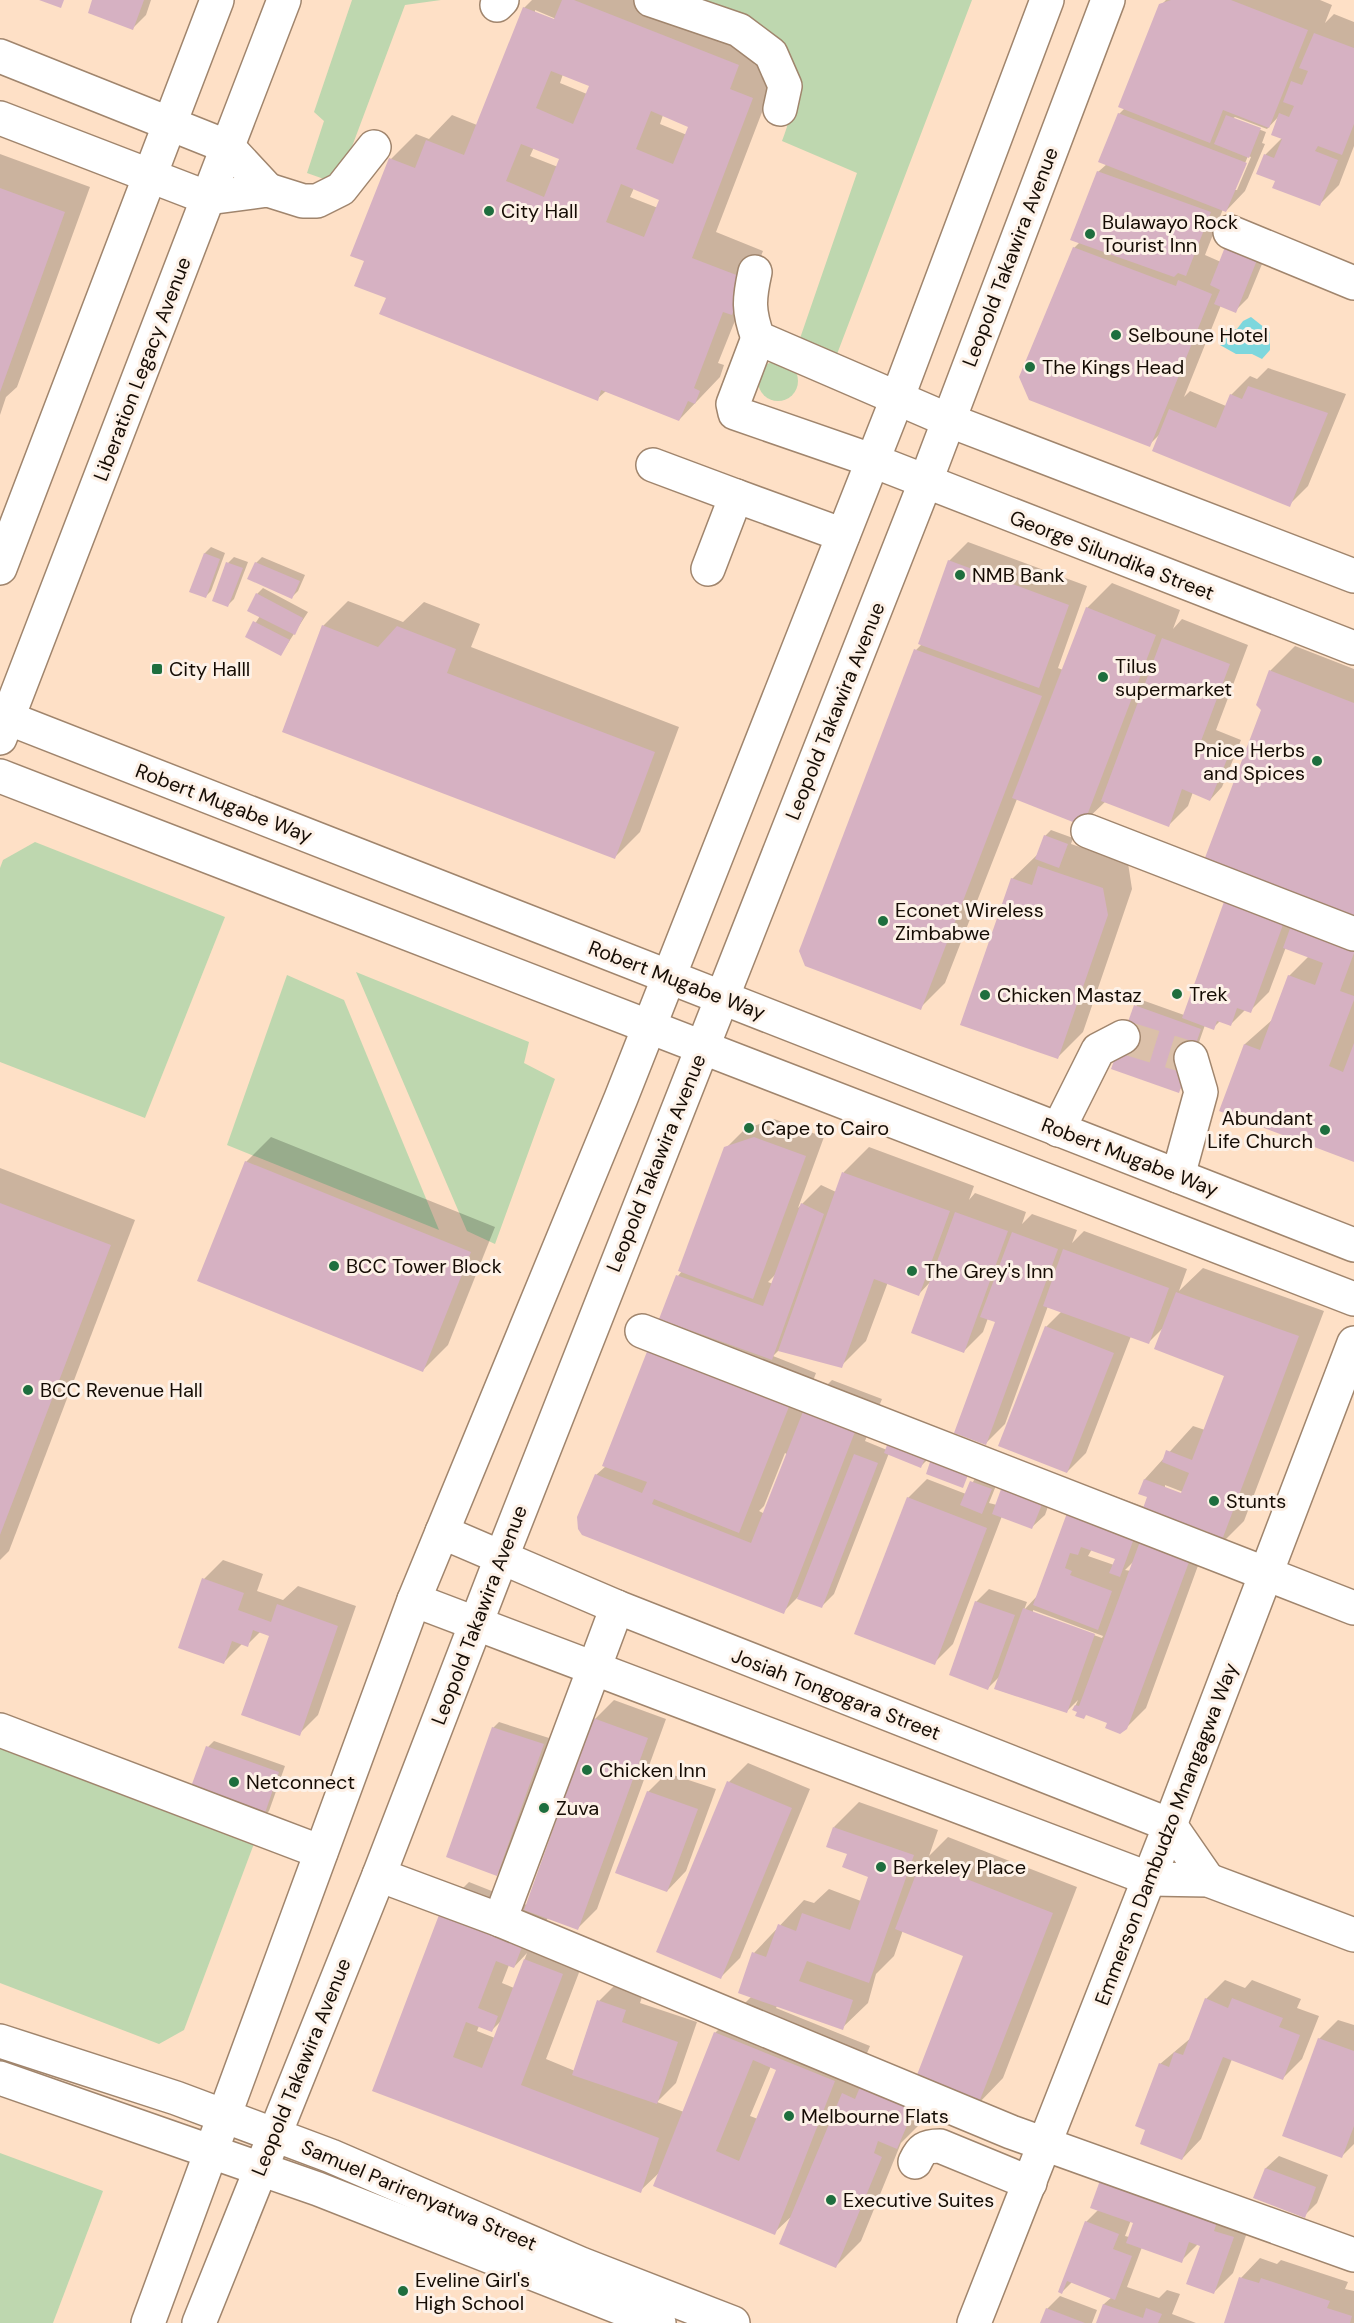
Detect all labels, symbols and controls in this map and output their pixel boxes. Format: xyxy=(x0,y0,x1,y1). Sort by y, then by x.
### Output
street label: Leopold Takawira Avenue xyxy=(956,144,1064,370)
place label: City Hall xyxy=(501,198,578,224)
marker: City Hall xyxy=(482,204,496,218)
place label: Bulawayo Rock Tourist Inn xyxy=(1102,209,1238,258)
marker: Bulawayo Rock Tourist Inn xyxy=(1083,227,1097,241)
street label: Liberation Legacy Avenue xyxy=(87,253,197,485)
place label: Selboune Hotel xyxy=(1128,322,1268,348)
marker: Selboune Hotel xyxy=(1109,328,1123,342)
place label: The Kings Head xyxy=(1042,354,1184,380)
marker: The Kings Head xyxy=(1023,360,1037,374)
street label: George Silundika Street xyxy=(1006,504,1218,606)
place label: NMB Bank xyxy=(972,562,1065,588)
marker: NMB Bank xyxy=(953,568,967,582)
street label: Leopold Takawira Avenue xyxy=(779,598,891,824)
place label: Tilus supermarket xyxy=(1115,653,1232,702)
place label: City Halll xyxy=(169,656,250,682)
marker: City Halll xyxy=(150,662,164,676)
marker: Tilus supermarket xyxy=(1096,670,1110,684)
place label: Pnice Herbs and Spices xyxy=(1194,737,1305,786)
marker: Pnice Herbs and Spices xyxy=(1310,754,1324,768)
street label: Robert Mugabe Way xyxy=(132,757,316,849)
place label: Econet Wireless Zimbabwe xyxy=(895,897,1044,946)
marker: Econet Wireless Zimbabwe xyxy=(876,914,890,928)
street label: Robert Mugabe Way xyxy=(585,934,769,1026)
place label: Trek xyxy=(1189,981,1228,1007)
place label: Chicken Mastaz xyxy=(997,982,1142,1008)
marker: Trek xyxy=(1170,987,1184,1001)
marker: Chicken Mastaz xyxy=(978,988,992,1002)
street label: Leopold Takawira Avenue xyxy=(600,1050,712,1276)
place label: Abundant Life Church xyxy=(1207,1105,1313,1154)
street label: Robert Mugabe Way xyxy=(1038,1111,1222,1203)
place label: Cape to Cairo xyxy=(761,1115,889,1141)
marker: Cape to Cairo xyxy=(742,1121,756,1135)
marker: Abundant Life Church xyxy=(1318,1123,1332,1137)
place label: BCC Tower Block xyxy=(346,1253,502,1279)
place label: The Grey's Inn xyxy=(924,1258,1054,1284)
marker: BCC Tower Block xyxy=(327,1259,341,1273)
marker: The Grey's Inn xyxy=(905,1264,919,1278)
place label: BCC Revenue Hall xyxy=(40,1377,203,1403)
marker: BCC Revenue Hall xyxy=(21,1383,35,1397)
place label: Stunts xyxy=(1226,1488,1286,1514)
marker: Stunts xyxy=(1207,1494,1221,1508)
street label: Leopold Takawira Avenue xyxy=(425,1502,533,1728)
street label: Josiah Tongogara Street xyxy=(728,1642,944,1746)
street label: Emmerson Dambudzo Mnangagwa Way xyxy=(1089,1659,1243,2009)
place label: Chicken Inn xyxy=(599,1757,706,1783)
marker: Chicken Inn xyxy=(580,1763,594,1777)
place label: Netconnect xyxy=(246,1769,355,1795)
marker: Netconnect xyxy=(227,1775,241,1789)
place label: Zuva xyxy=(556,1795,599,1821)
marker: Zuva xyxy=(537,1801,551,1815)
place label: Berkeley Place xyxy=(893,1854,1026,1880)
marker: Berkeley Place xyxy=(874,1860,888,1874)
street label: Leopold Takawira Avenue xyxy=(245,1954,357,2180)
place label: Melbourne Flats xyxy=(801,2103,949,2129)
marker: Melbourne Flats xyxy=(782,2109,796,2123)
street label: Samuel Parirenyatwa Street xyxy=(297,2134,541,2257)
place label: Executive Suites xyxy=(843,2187,994,2213)
marker: Executive Suites xyxy=(824,2193,838,2207)
place label: Eveline Girl's High School xyxy=(415,2267,530,2316)
marker: Eveline Girl's High School xyxy=(396,2284,410,2298)

